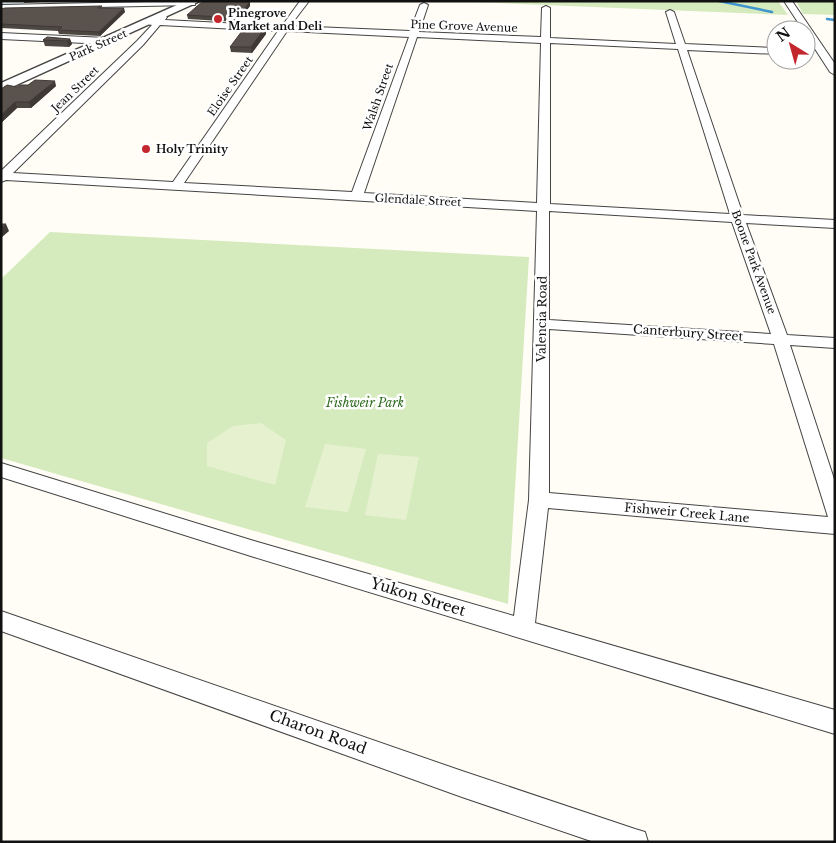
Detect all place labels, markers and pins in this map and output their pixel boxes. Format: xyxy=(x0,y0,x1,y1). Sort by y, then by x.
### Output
place label: Pinegrove Market and Deli xyxy=(228,6,322,33)
marker: Pinegrove Market and Deli xyxy=(212,13,224,25)
place label: Holy Trinity xyxy=(156,142,229,156)
marker: Holy Trinity xyxy=(140,143,152,155)

